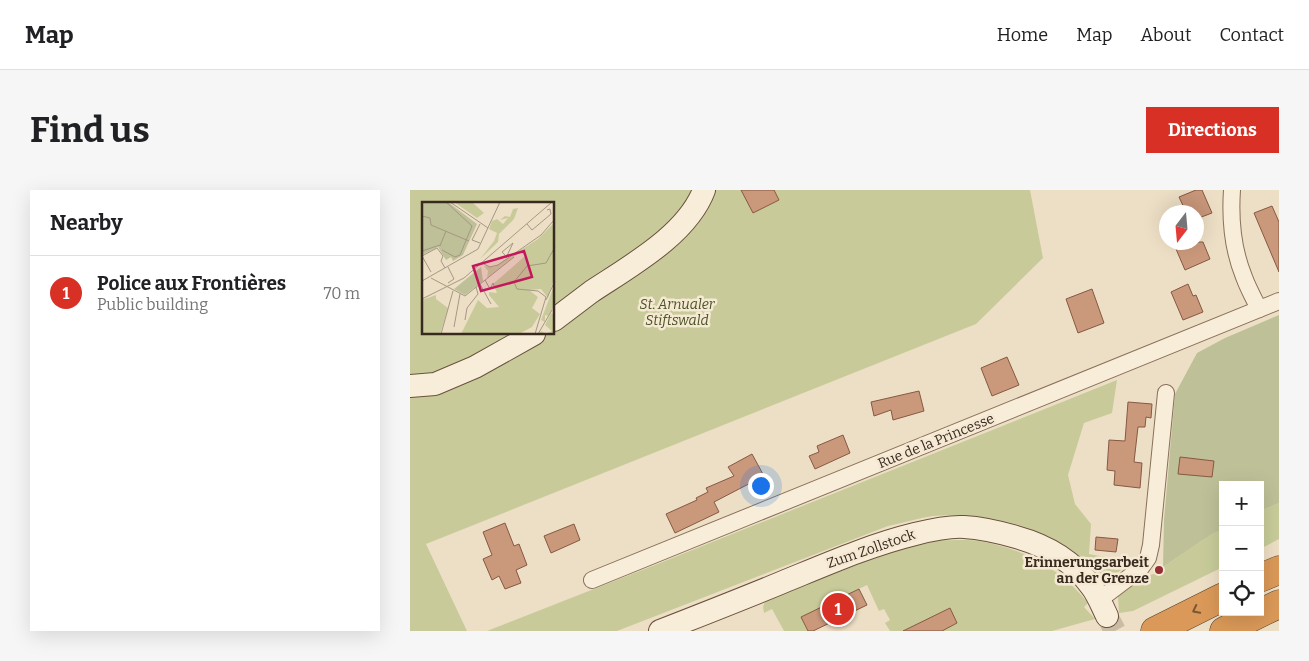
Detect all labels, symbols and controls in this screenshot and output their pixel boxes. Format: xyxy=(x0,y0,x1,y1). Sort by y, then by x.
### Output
text: Map xyxy=(25,21,74,49)
text: Home xyxy=(997,24,1048,46)
text: Map xyxy=(1076,24,1112,46)
text: About xyxy=(1140,24,1191,46)
text: Contact xyxy=(1219,24,1284,46)
button: Directions xyxy=(1146,107,1279,153)
text: Find us xyxy=(30,109,150,151)
inset map xyxy=(422,202,555,335)
north arrow xyxy=(1159,205,1204,250)
text: Nearby xyxy=(50,210,123,236)
text: Police aux Frontières xyxy=(97,272,286,295)
text: 1 xyxy=(63,284,69,303)
text: 70 m xyxy=(324,284,360,303)
text: Public building xyxy=(97,295,208,314)
park label: St. Arnualer Stiftswald xyxy=(639,296,716,329)
street label: Rue de la Princesse xyxy=(875,410,997,472)
your location xyxy=(748,473,774,499)
map controls xyxy=(1219,481,1264,616)
button: + xyxy=(1219,481,1264,526)
street label: Zum Zollstock xyxy=(825,526,917,572)
button: − xyxy=(1219,526,1264,571)
place label: Erinnerungsarbeit an der Grenze xyxy=(1025,554,1149,587)
marker: Erinnerungsarbeit an der Grenze xyxy=(1153,564,1165,576)
button: locate xyxy=(1219,571,1264,616)
pin: 1 xyxy=(822,590,854,628)
one-way arrow xyxy=(1193,604,1202,614)

